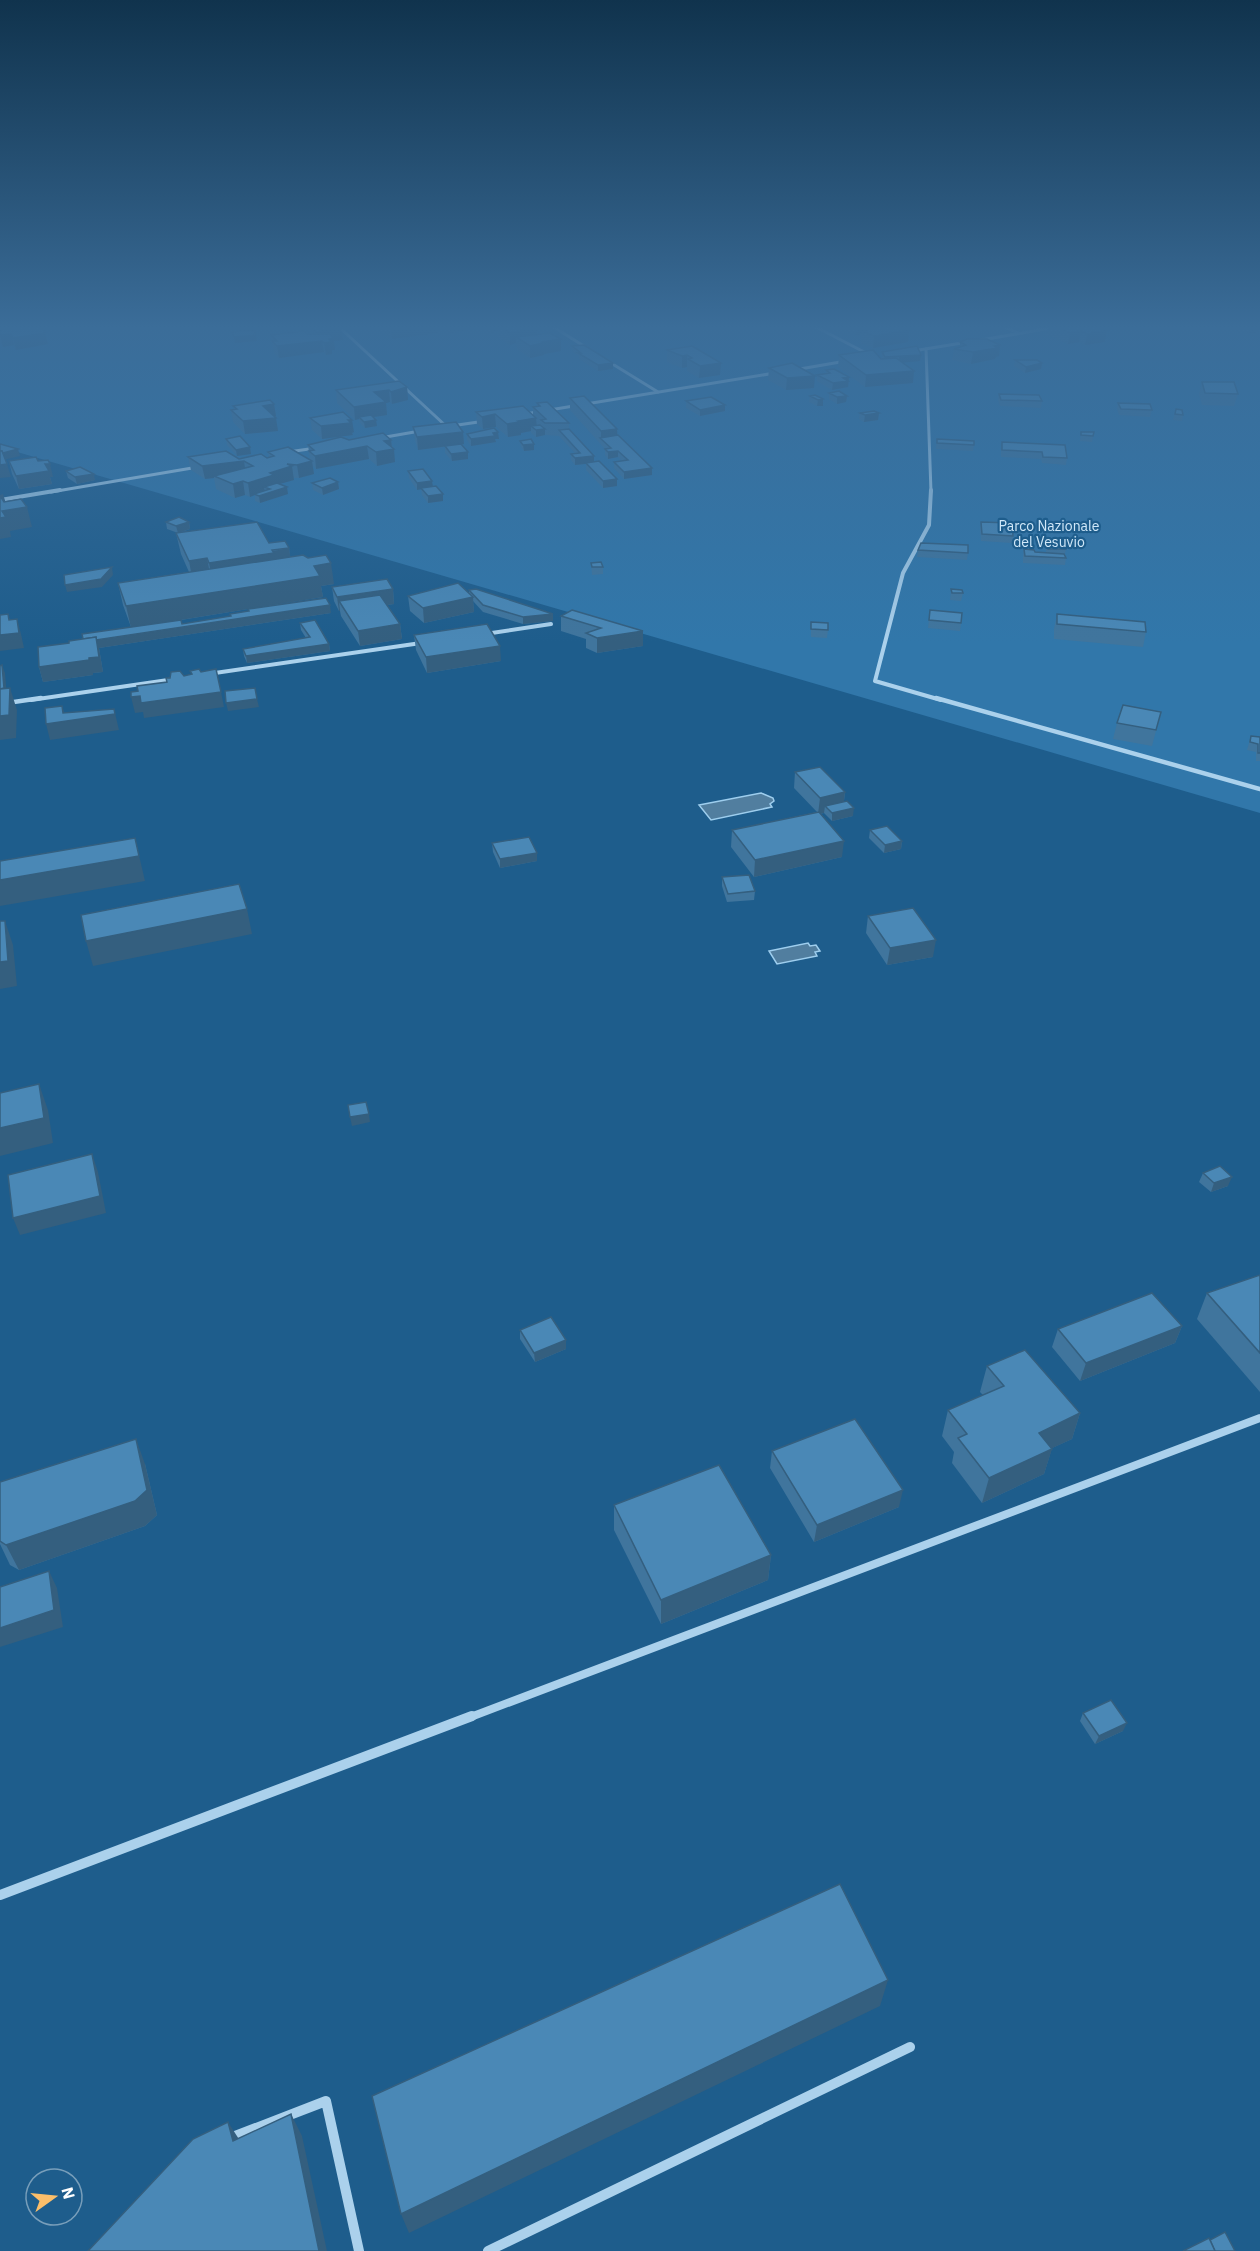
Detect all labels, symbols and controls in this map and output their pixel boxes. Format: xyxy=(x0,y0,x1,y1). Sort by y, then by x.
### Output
park label: Parco Nazionale del Vesuvio xyxy=(998,517,1100,551)
north arrow xyxy=(24,2167,84,2227)
text: N xyxy=(57,2185,80,2201)

